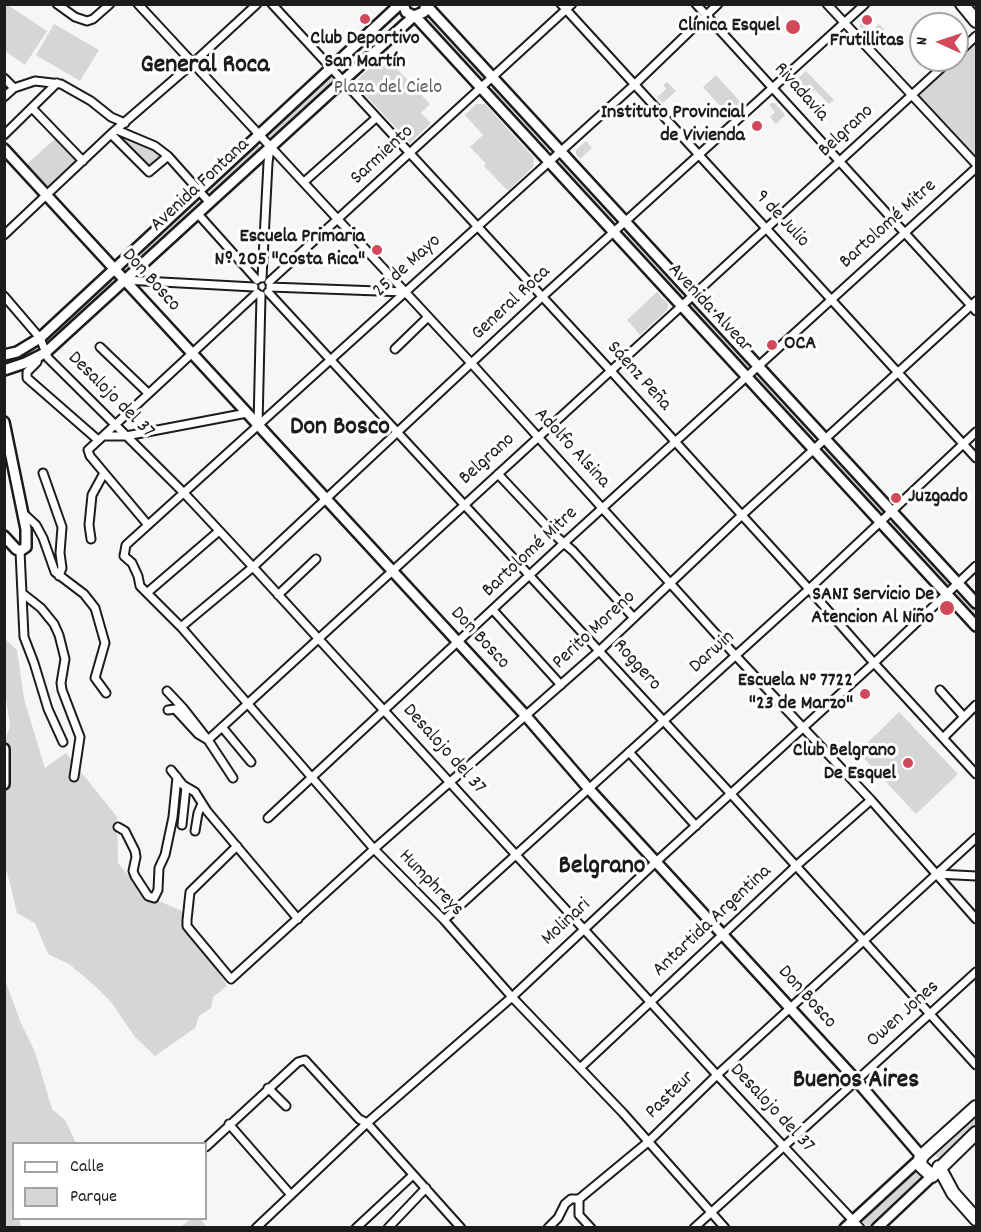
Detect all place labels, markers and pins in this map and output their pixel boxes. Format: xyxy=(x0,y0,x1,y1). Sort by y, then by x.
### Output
marker: Club Deportivo San Martín xyxy=(358,12,372,26)
marker: Frutillitas xyxy=(860,13,874,27)
place label: Clínica Esquel xyxy=(678,15,780,39)
marker: Clínica Esquel xyxy=(784,18,802,36)
place label: Club Deportivo San Martín xyxy=(310,28,420,75)
place label: Frutillitas xyxy=(830,30,904,54)
place label: Instituto Provincial de Vivienda xyxy=(601,102,745,149)
marker: Instituto Provincial de Vivienda xyxy=(750,119,764,133)
place label: Escuela Primaria Nº 205 "Costa Rica" xyxy=(215,226,365,273)
marker: Escuela Primaria Nº 205 "Costa Rica" xyxy=(370,243,384,257)
place label: OCA xyxy=(784,333,816,357)
marker: OCA xyxy=(765,338,779,352)
place label: Juzgado xyxy=(908,486,968,510)
marker: Juzgado xyxy=(889,491,903,505)
place label: SANI Servicio De Atencion Al Niño xyxy=(811,584,934,631)
marker: SANI Servicio De Atencion Al Niño xyxy=(938,599,956,617)
place label: Escuela N° 7722 "23 de Marzo" xyxy=(738,670,853,717)
marker: Escuela N° 7722 "23 de Marzo" xyxy=(858,687,872,701)
place label: Club Belgrano De Esquel xyxy=(793,740,896,787)
marker: Club Belgrano De Esquel xyxy=(901,756,915,770)

